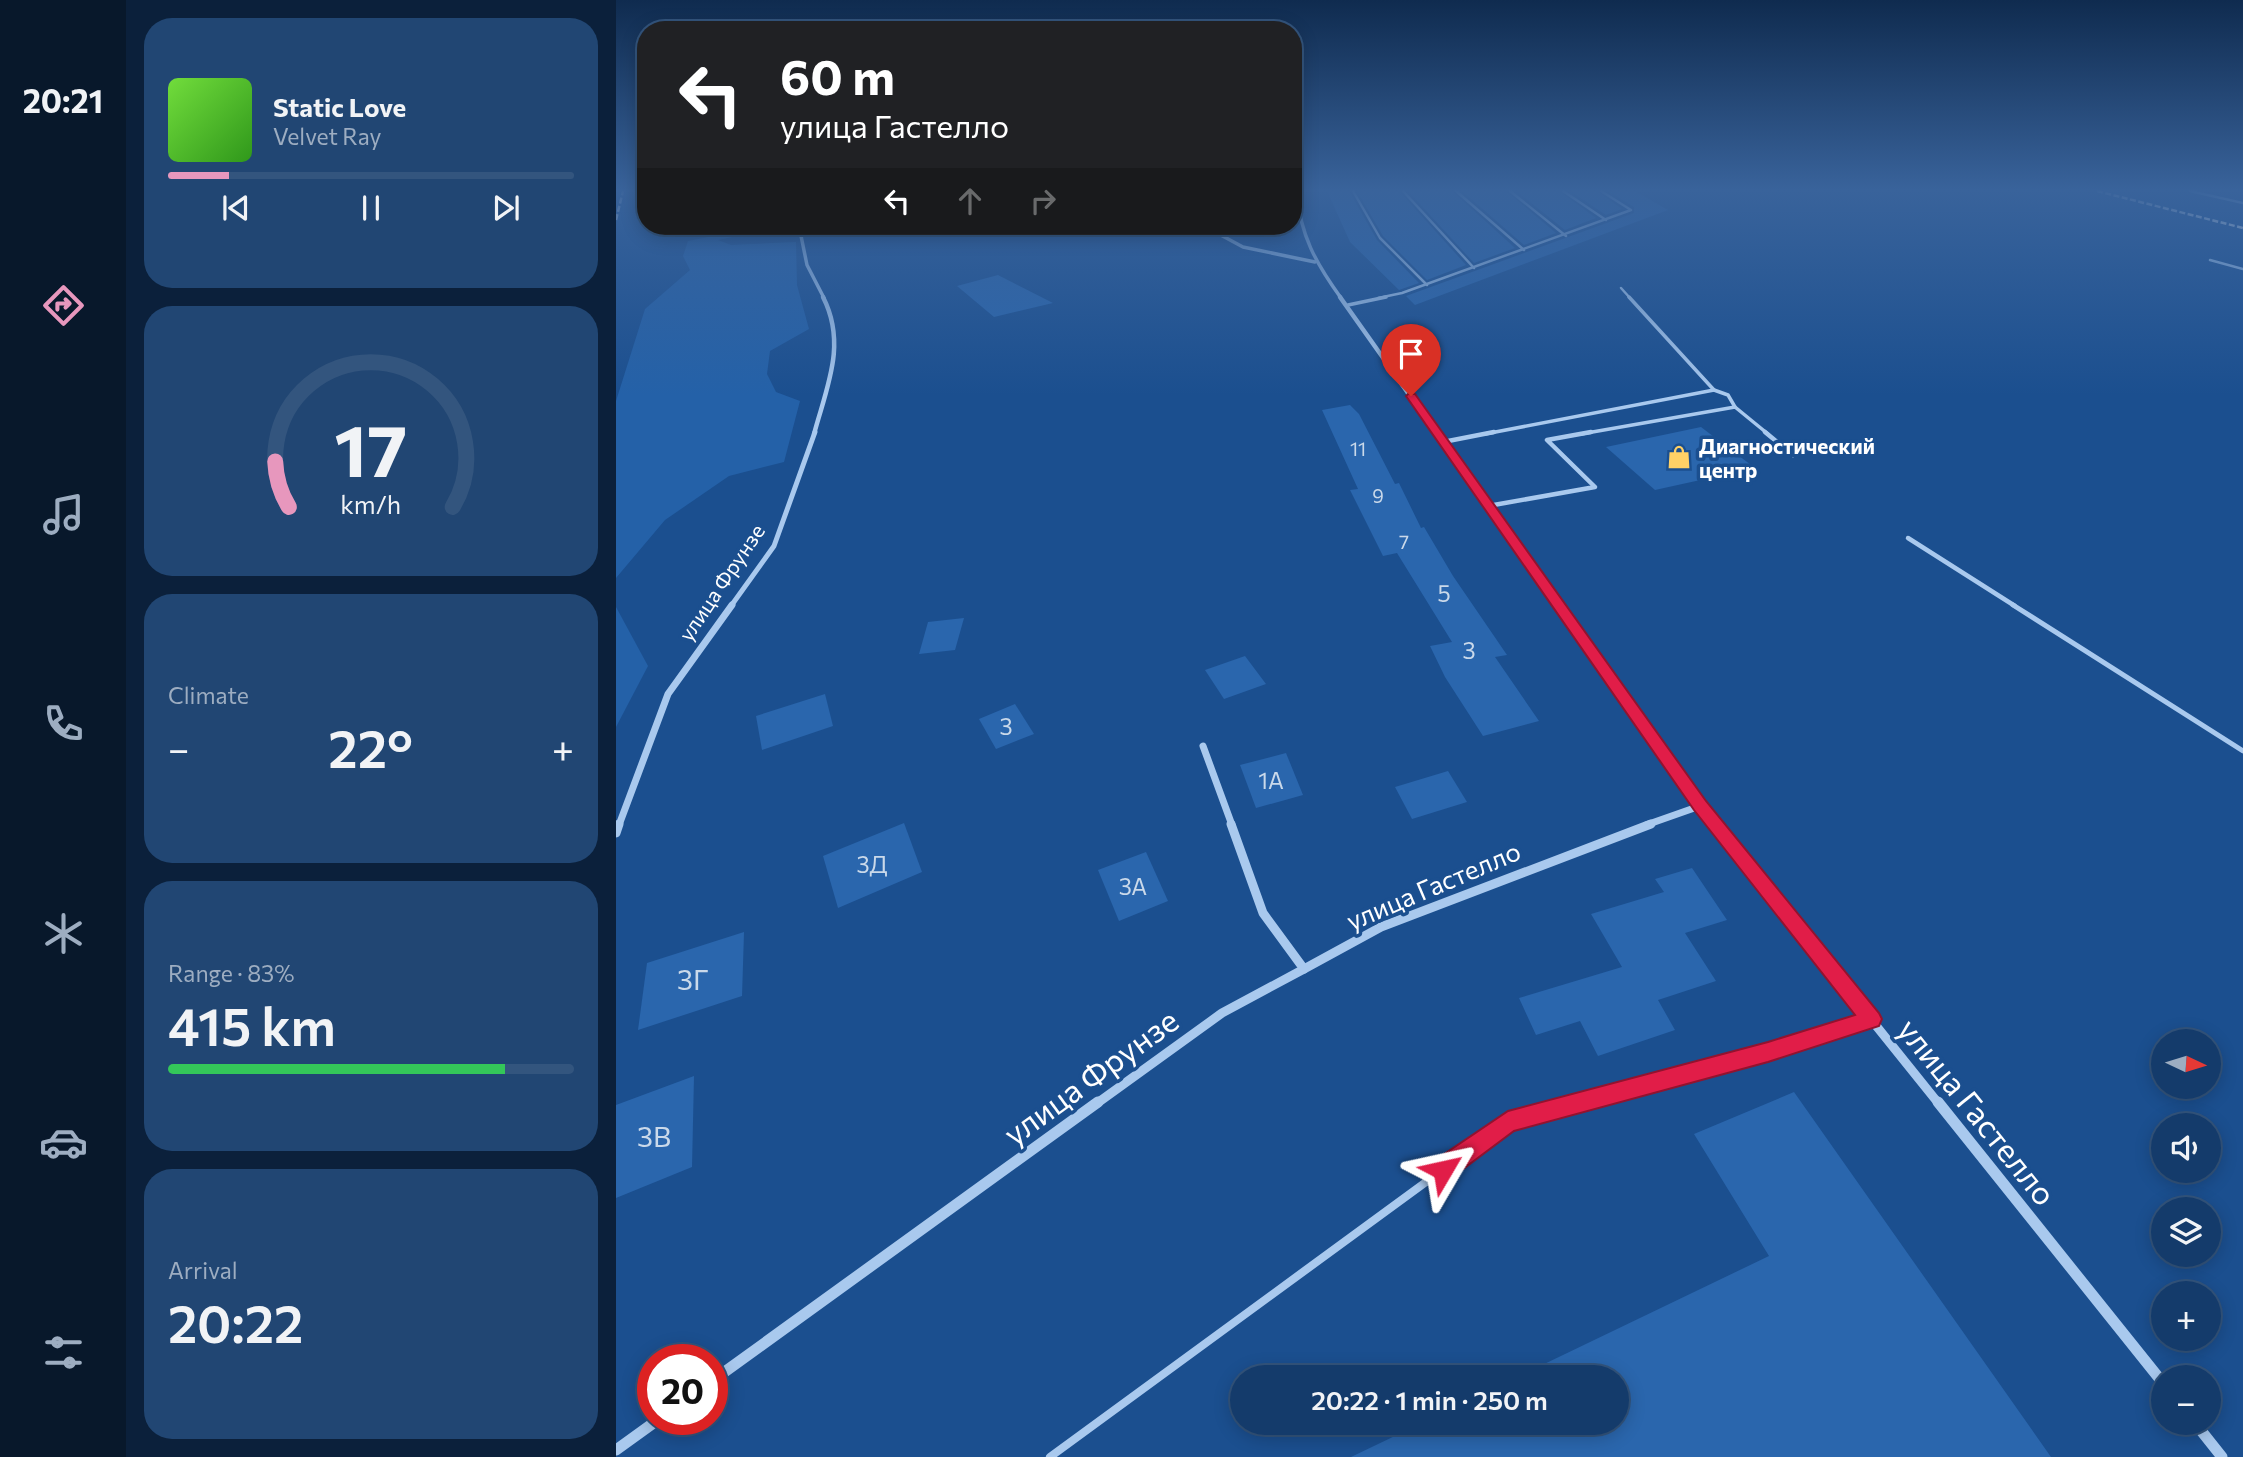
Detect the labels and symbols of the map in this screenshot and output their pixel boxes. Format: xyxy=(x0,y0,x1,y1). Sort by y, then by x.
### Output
pin xyxy=(1381,324,1441,396)
place label: Диагностический центр xyxy=(1699,433,1875,482)
house number: 11 xyxy=(1350,437,1366,460)
shop icon: Диагностический центр xyxy=(1665,443,1693,471)
house number: 9 xyxy=(1372,484,1384,507)
street label: улица Фрунзе xyxy=(673,519,769,645)
house number: 7 xyxy=(1399,530,1409,553)
house number: 5 xyxy=(1437,579,1451,607)
house number: 3 xyxy=(1462,636,1476,664)
house number: 3 xyxy=(999,712,1013,740)
house number: 1А xyxy=(1258,766,1284,794)
street label: улица Гастелло xyxy=(1341,834,1525,936)
house number: 3Д xyxy=(856,850,888,878)
house number: 3А xyxy=(1119,872,1147,900)
house number: 3Г xyxy=(677,962,709,996)
street label: улица Фрунзе xyxy=(995,999,1185,1153)
street label: улица Гастелло xyxy=(1890,1009,2066,1213)
north arrow xyxy=(2151,1029,2221,1099)
house number: 3В xyxy=(637,1119,671,1153)
position arrow xyxy=(1406,1133,1480,1207)
speed limit sign: 20 xyxy=(637,1344,728,1435)

